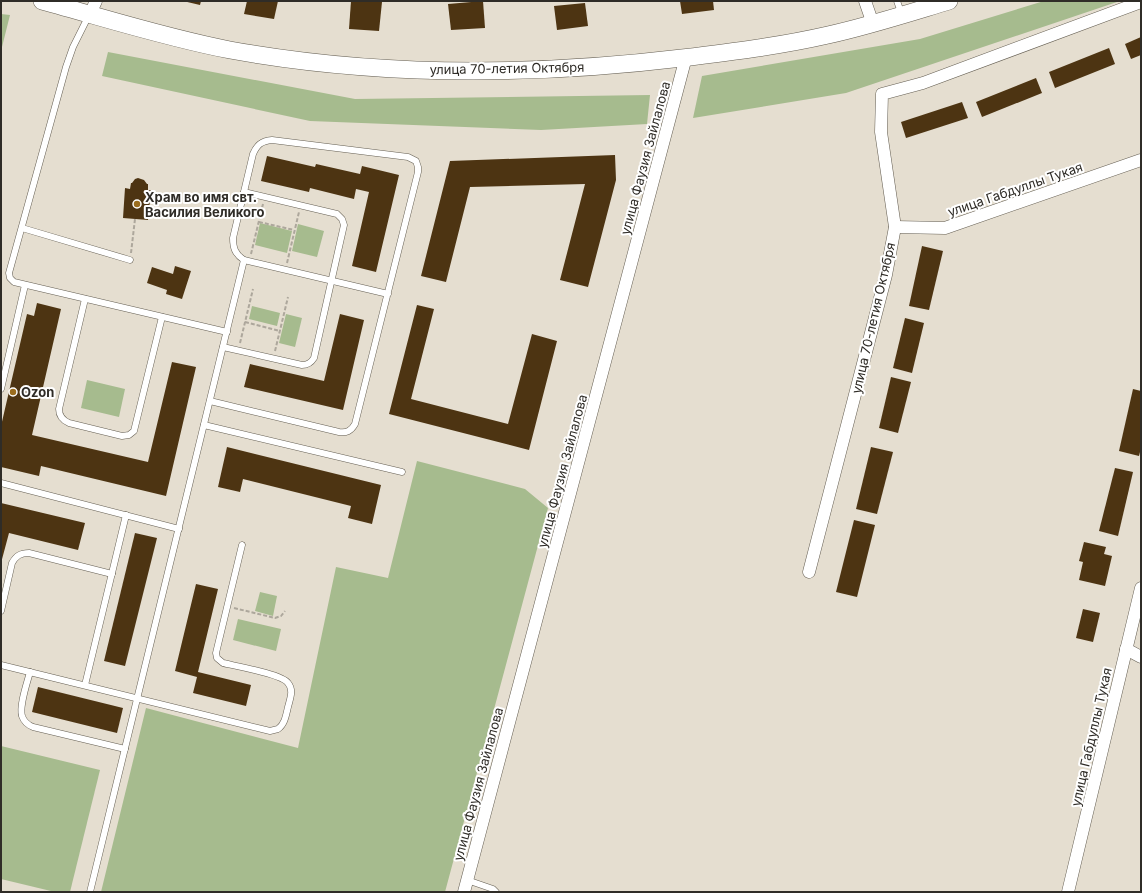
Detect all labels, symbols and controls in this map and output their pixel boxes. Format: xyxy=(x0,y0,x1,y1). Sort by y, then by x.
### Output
street label: улица 70-летия Октября xyxy=(429,59,585,77)
street label: улица Фаузия Зайлалова xyxy=(617,80,673,236)
street label: улица Габдуллы Тукая xyxy=(945,158,1085,220)
place label: Храм во имя свт. Василия Великого xyxy=(145,189,265,220)
marker: Храм во имя свт. Василия Великого xyxy=(132,199,142,209)
street label: улица 70-летия Октября xyxy=(848,241,898,395)
place label: Ozon xyxy=(21,384,54,400)
marker: Ozon xyxy=(8,387,18,397)
street label: улица Фаузия Зайлалова xyxy=(534,393,590,549)
street label: улица Габдуллы Тукая xyxy=(1067,666,1115,808)
street label: улица Фаузия Зайлалова xyxy=(450,706,506,862)

